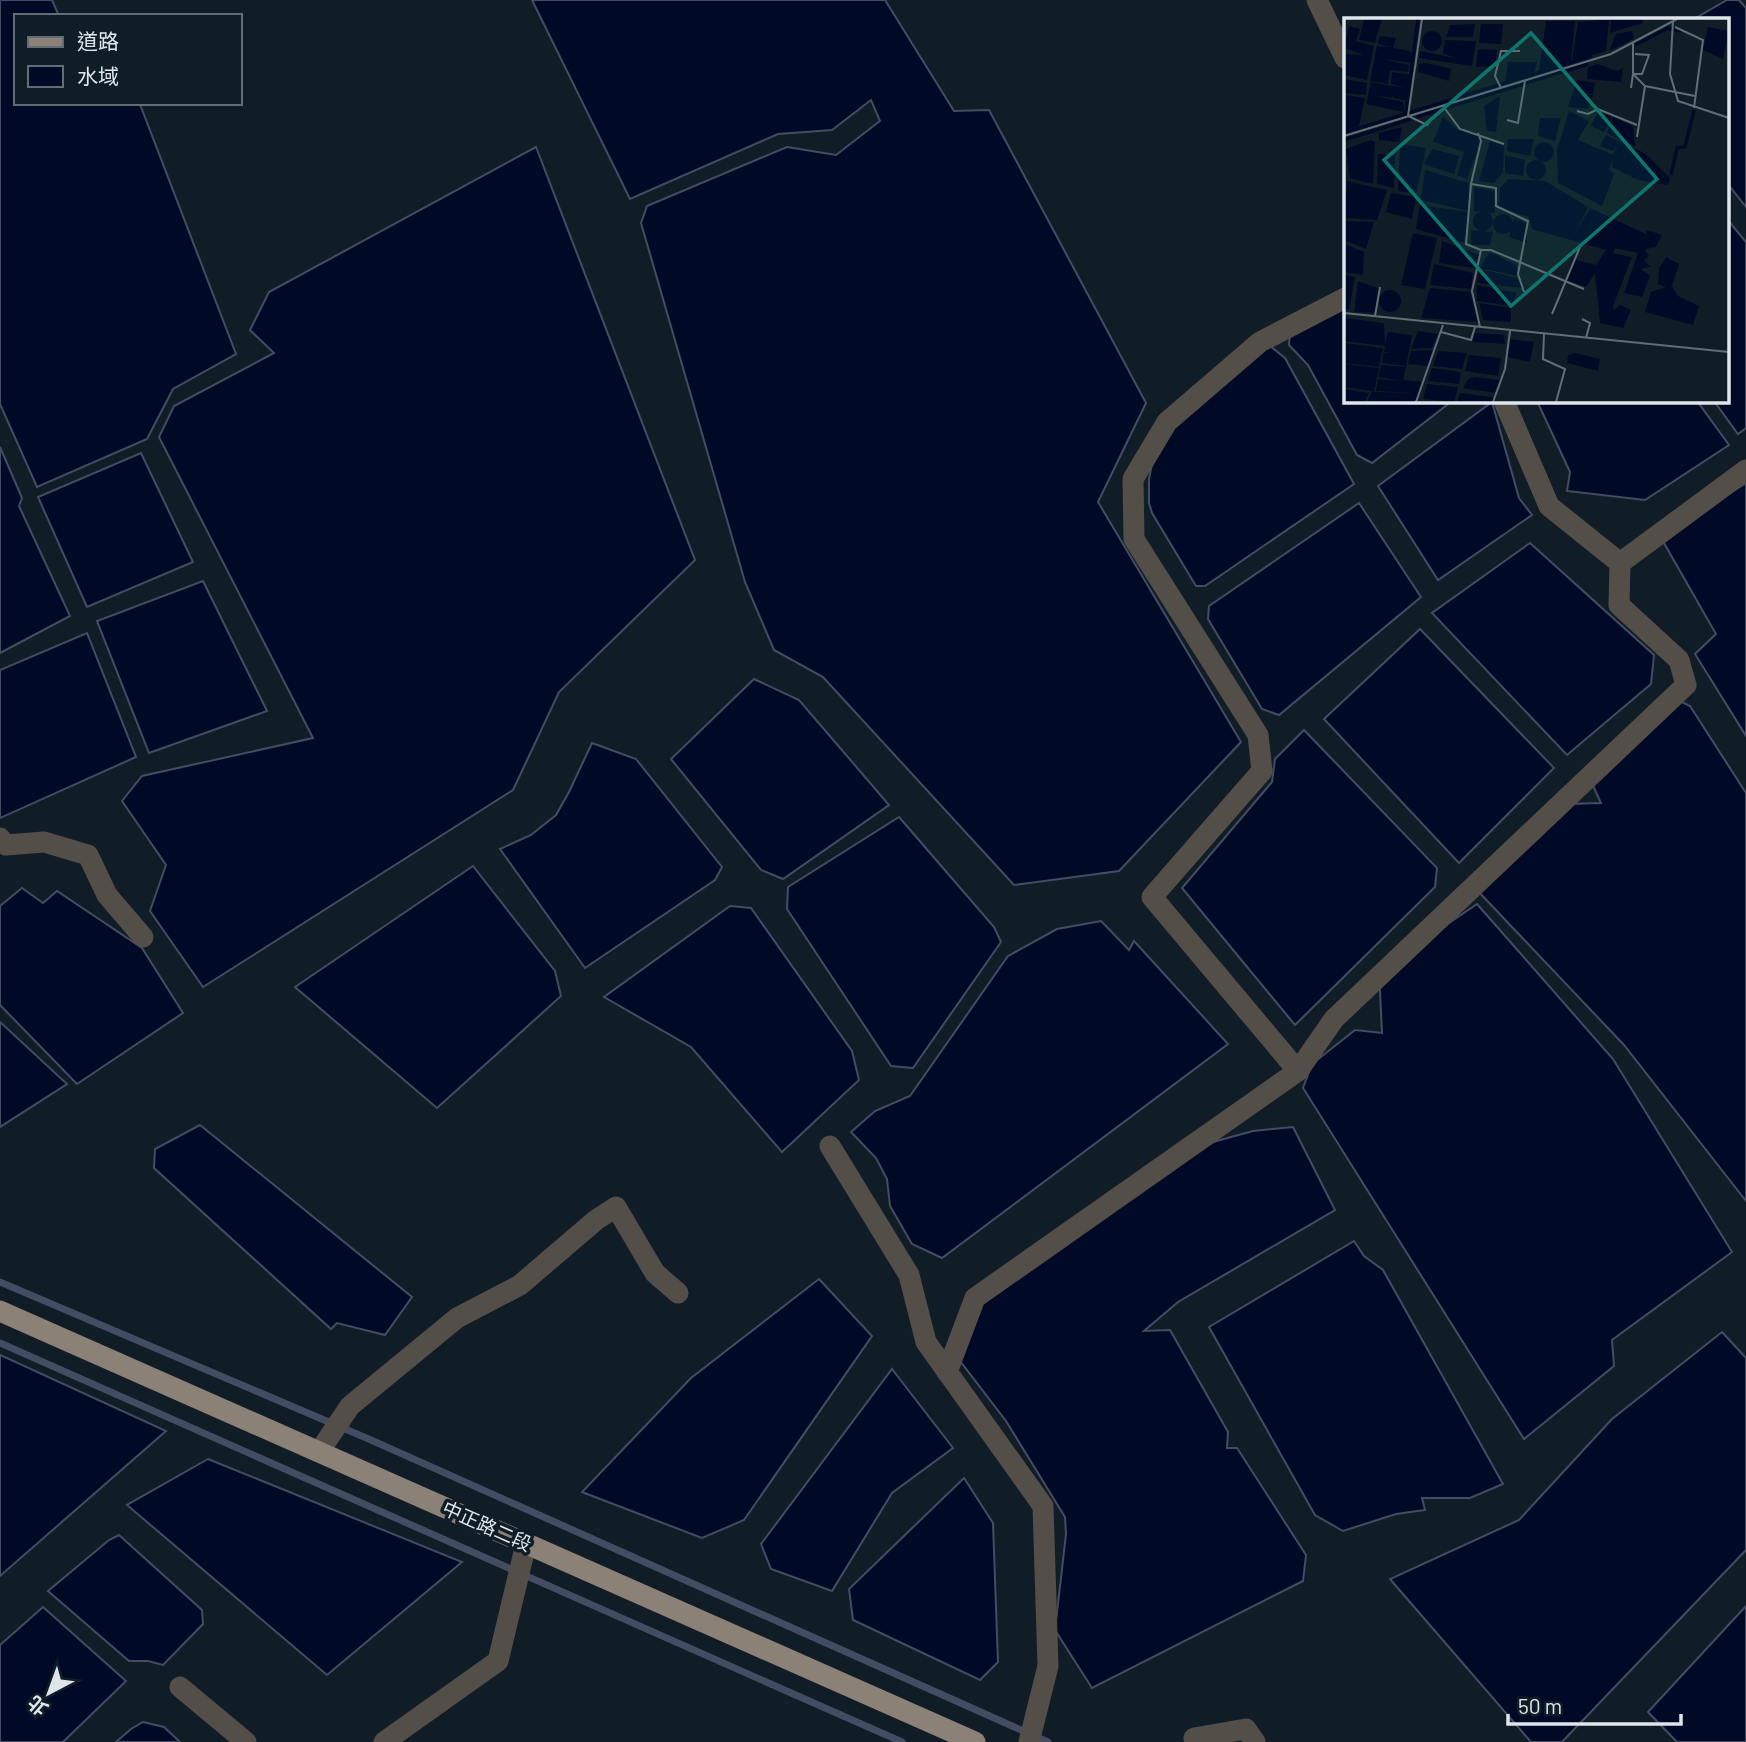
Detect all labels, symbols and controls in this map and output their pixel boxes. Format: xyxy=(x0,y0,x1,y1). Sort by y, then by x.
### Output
legend xyxy=(14,14,242,105)
inset map xyxy=(1344,18,1728,402)
text: 道路 xyxy=(77,28,119,53)
text: 水域 xyxy=(77,63,119,88)
street label: 中正路二段 xyxy=(439,1496,535,1555)
north arrow xyxy=(14,1658,84,1728)
scale bar xyxy=(1508,1682,1681,1726)
text: 北 xyxy=(23,1691,52,1721)
text: 50 m xyxy=(1518,1693,1562,1718)

